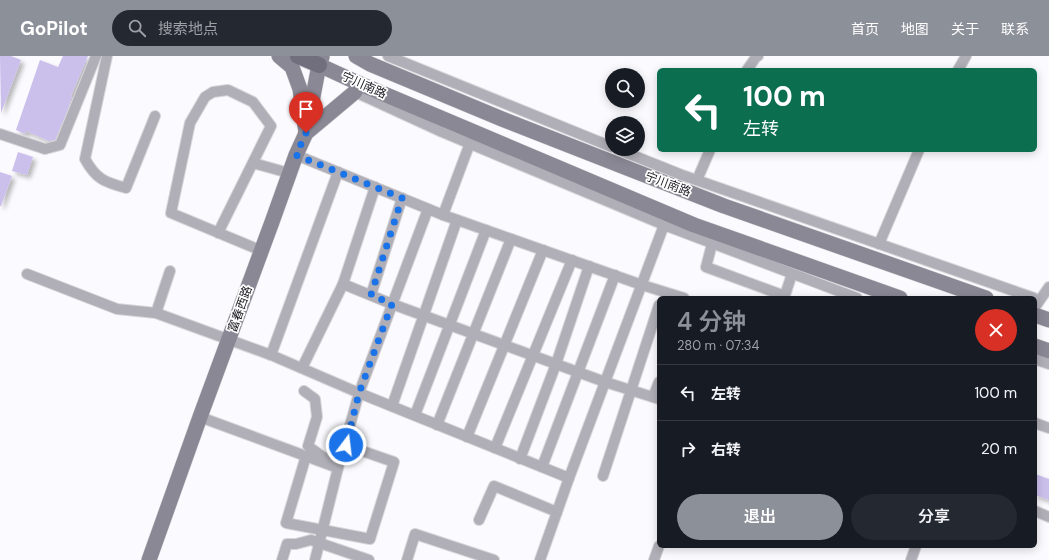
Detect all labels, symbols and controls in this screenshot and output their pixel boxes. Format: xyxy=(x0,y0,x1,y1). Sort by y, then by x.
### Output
search box xyxy=(112,10,392,46)
text: GoPilot xyxy=(20,16,88,41)
icon: search xyxy=(126,17,148,39)
text: 搜索地点 xyxy=(158,19,218,39)
text: 首页 xyxy=(851,20,879,38)
text: 地图 xyxy=(901,20,929,38)
text: 关于 xyxy=(951,20,979,38)
text: 联系 xyxy=(1001,20,1029,38)
street label: 宁川南路 xyxy=(339,68,389,102)
map controls xyxy=(605,68,645,156)
button: search xyxy=(605,68,645,108)
text: 100 m xyxy=(743,78,826,115)
icon: left xyxy=(677,84,729,136)
pin xyxy=(289,92,323,133)
icon: arrive xyxy=(295,98,317,120)
button: layers xyxy=(605,116,645,156)
text: 左转 xyxy=(743,117,779,141)
street label: 宁川南路 xyxy=(643,168,693,200)
street label: 富春西路 xyxy=(224,284,256,334)
text: 4 分钟 xyxy=(677,306,746,337)
button: close xyxy=(975,309,1017,351)
text: 280 m · 07:34 xyxy=(677,337,759,354)
icon: left xyxy=(677,382,699,404)
text: 100 m xyxy=(974,383,1017,403)
text: 左转 xyxy=(711,384,741,404)
position arrow xyxy=(325,424,367,466)
icon: right xyxy=(677,438,699,460)
text: 20 m xyxy=(981,439,1017,459)
text: 右转 xyxy=(711,440,741,460)
button: 退出 xyxy=(677,494,843,540)
button: 分享 xyxy=(851,494,1017,540)

